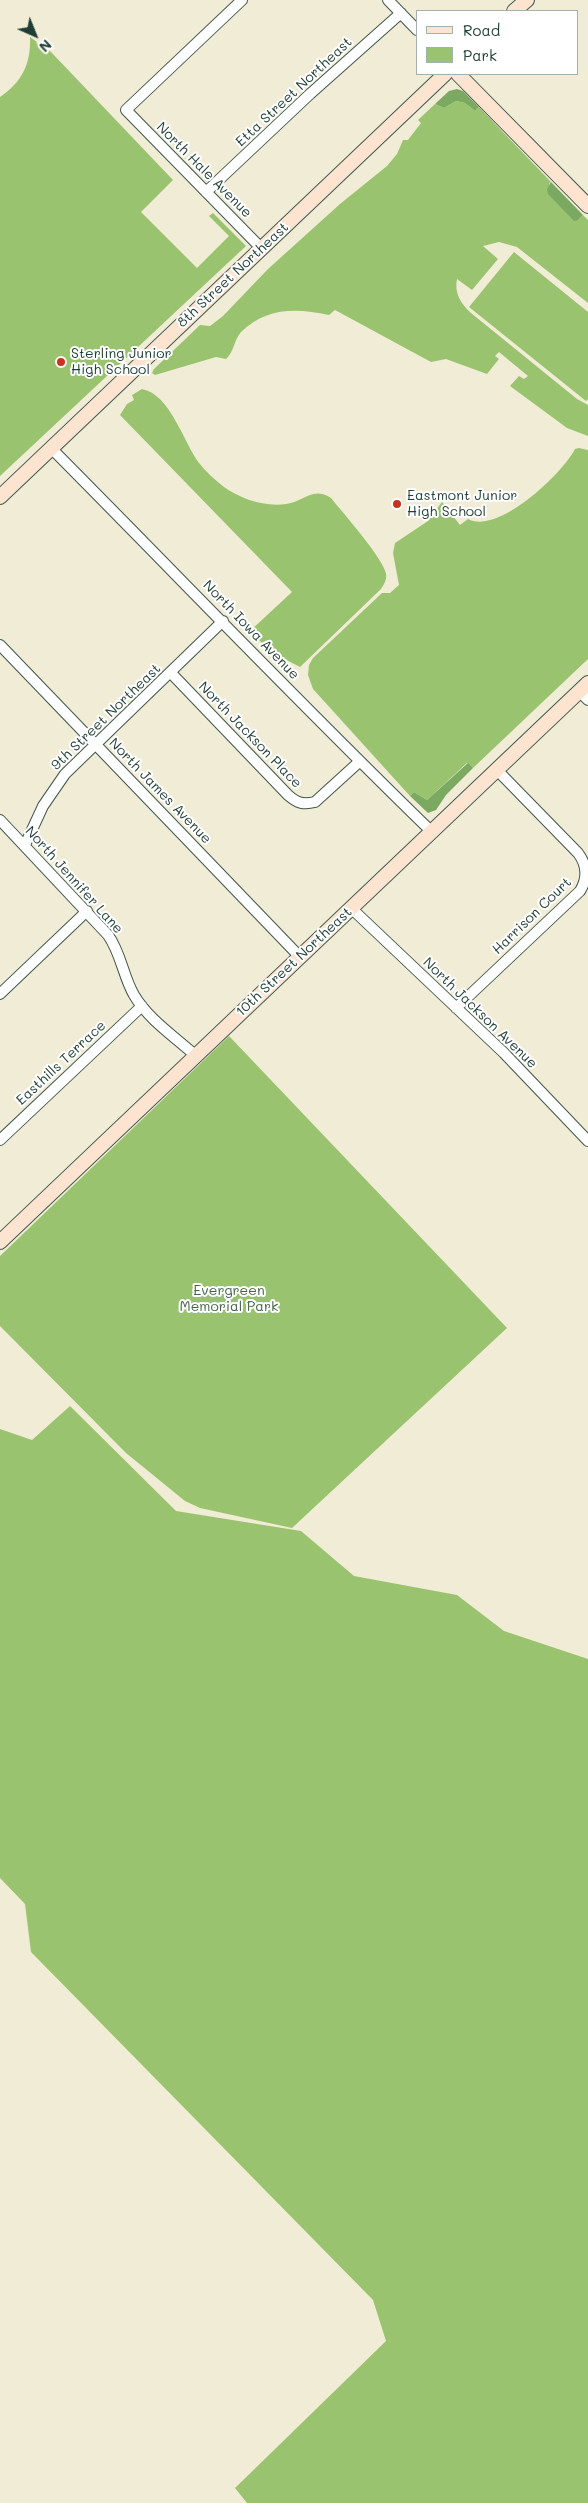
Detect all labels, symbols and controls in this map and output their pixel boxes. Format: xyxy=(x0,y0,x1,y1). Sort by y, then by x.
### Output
north arrow xyxy=(10,10,60,60)
legend xyxy=(416,10,578,75)
text: Road xyxy=(463,20,500,40)
street label: Etta Street Northeast xyxy=(232,34,356,150)
text: N xyxy=(35,36,56,57)
text: Park xyxy=(463,45,497,65)
street label: North Hale Avenue xyxy=(153,119,255,221)
street label: 8th Street Northeast xyxy=(174,219,292,331)
place label: Sterling Junior High School xyxy=(71,346,172,378)
marker: Sterling Junior High School xyxy=(55,356,67,368)
place label: Eastmont Junior High School xyxy=(407,488,517,520)
marker: Eastmont Junior High School xyxy=(391,498,403,510)
street label: North Iowa Avenue xyxy=(199,577,303,683)
street label: 9th Street Northeast xyxy=(48,660,164,774)
street label: North Jackson Place xyxy=(195,678,305,792)
street label: North James Avenue xyxy=(105,735,215,847)
street label: North Jennifer Lane xyxy=(21,823,127,937)
street label: Harrison Court xyxy=(489,874,575,958)
street label: 10th Street Northeast xyxy=(232,904,356,1020)
street label: North Jackson Avenue xyxy=(419,954,541,1072)
street label: Easthills Terrace xyxy=(13,1017,109,1109)
park label: Evergreen Memorial Park xyxy=(179,1283,279,1315)

